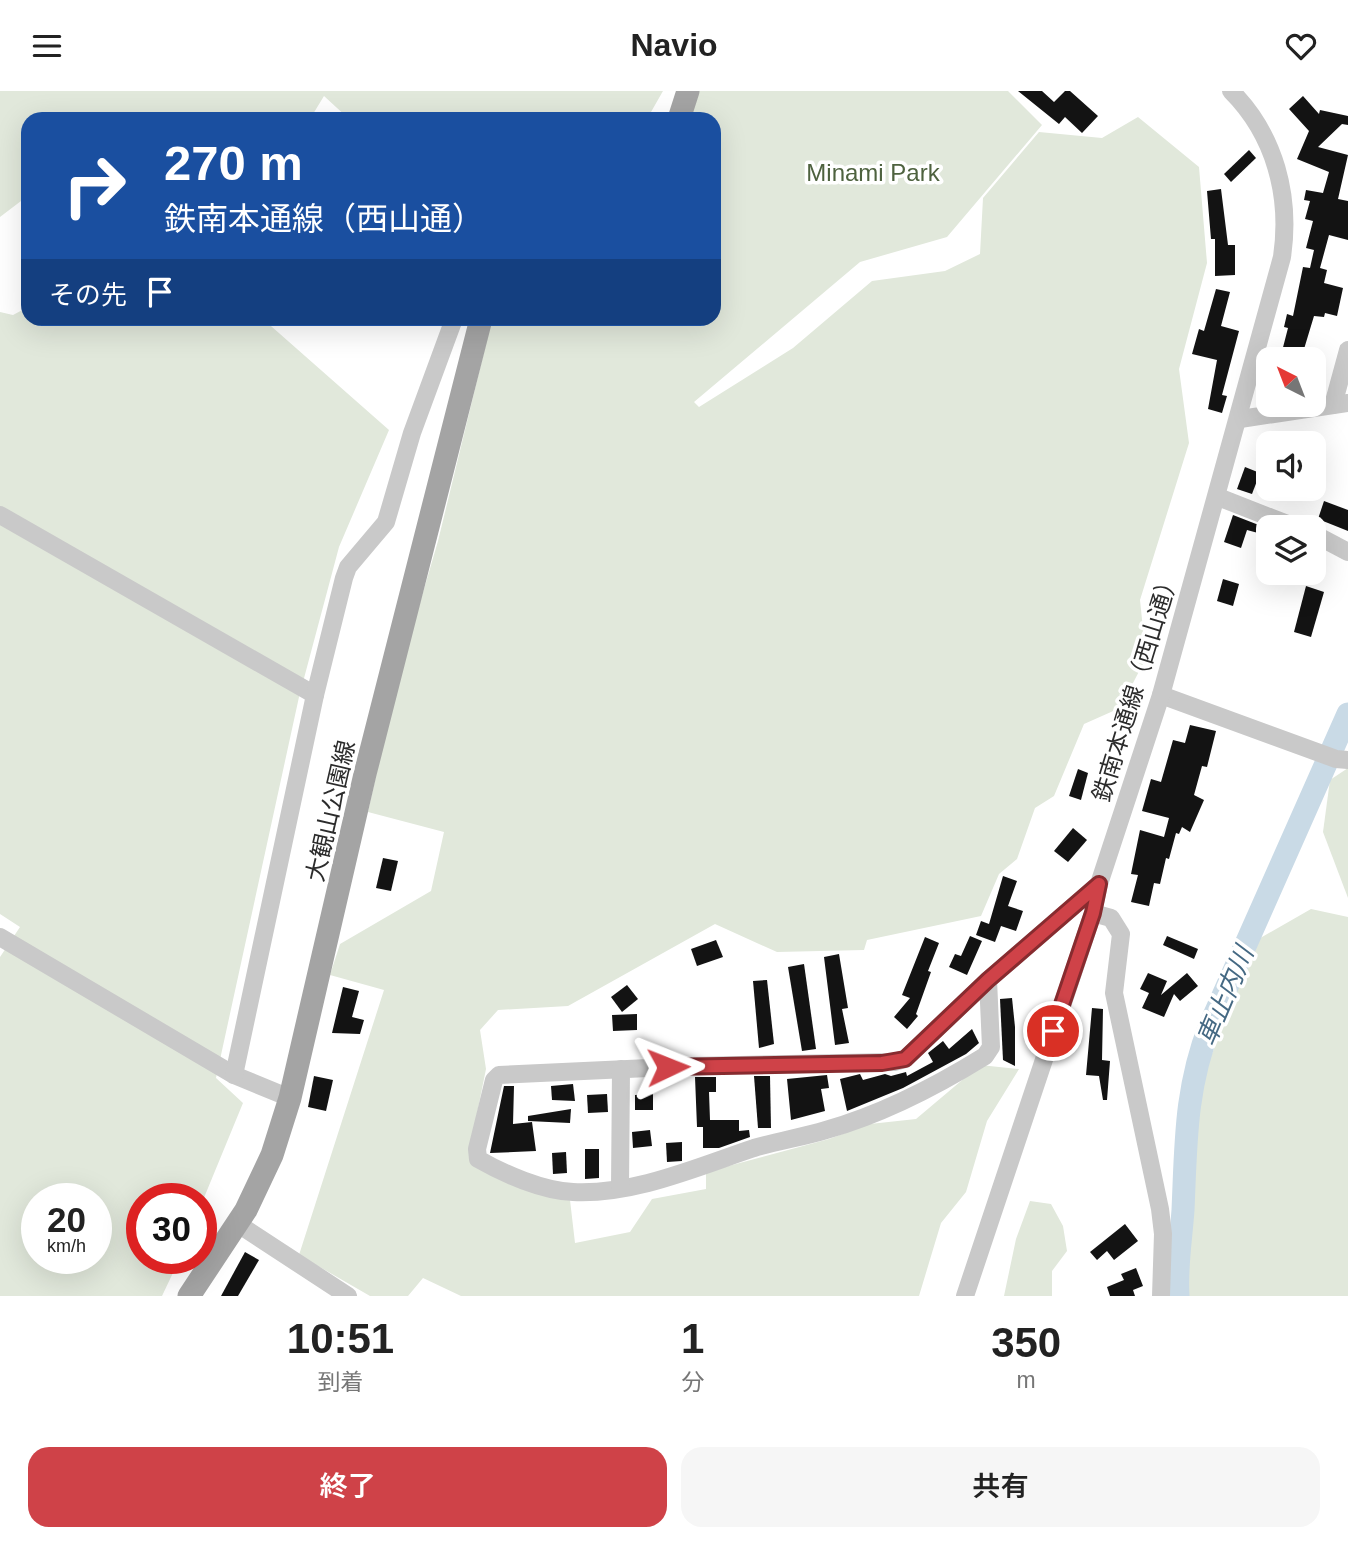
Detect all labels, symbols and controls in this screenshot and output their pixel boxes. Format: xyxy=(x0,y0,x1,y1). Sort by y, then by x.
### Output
icon: menu xyxy=(28,27,66,65)
text: Navio xyxy=(630,27,718,63)
icon: heart xyxy=(1282,27,1320,65)
text: 270 m xyxy=(164,136,303,190)
icon: right xyxy=(49,140,140,231)
park label: Minami Park xyxy=(806,159,941,186)
text: 鉄南本通線（西山通） xyxy=(164,201,484,237)
icon: arrive xyxy=(141,273,179,311)
text: その先 xyxy=(49,280,127,310)
north arrow xyxy=(1256,347,1326,417)
map controls xyxy=(1256,347,1326,585)
button: sound xyxy=(1256,431,1326,501)
button: layers xyxy=(1256,515,1326,585)
street label: 鉄南本通線（西山通） xyxy=(1088,567,1184,805)
street label: 大観山公園線 xyxy=(301,738,360,884)
water label: 車止内川 xyxy=(1191,940,1260,1050)
pin xyxy=(1023,1001,1083,1061)
icon: arrive xyxy=(1034,1012,1072,1050)
position arrow xyxy=(631,1030,705,1104)
speed limit sign: 30 xyxy=(126,1183,217,1274)
text: 20 xyxy=(47,1200,86,1239)
text: km/h xyxy=(47,1236,86,1256)
text: 10:51 xyxy=(287,1315,394,1362)
text: 1 xyxy=(681,1315,704,1362)
text: 350 xyxy=(991,1319,1061,1366)
text: m xyxy=(1017,1367,1036,1393)
text: 到着 xyxy=(317,1369,363,1395)
text: 分 xyxy=(681,1369,704,1395)
button: 終了 xyxy=(28,1447,667,1527)
button: 共有 xyxy=(681,1447,1320,1527)

